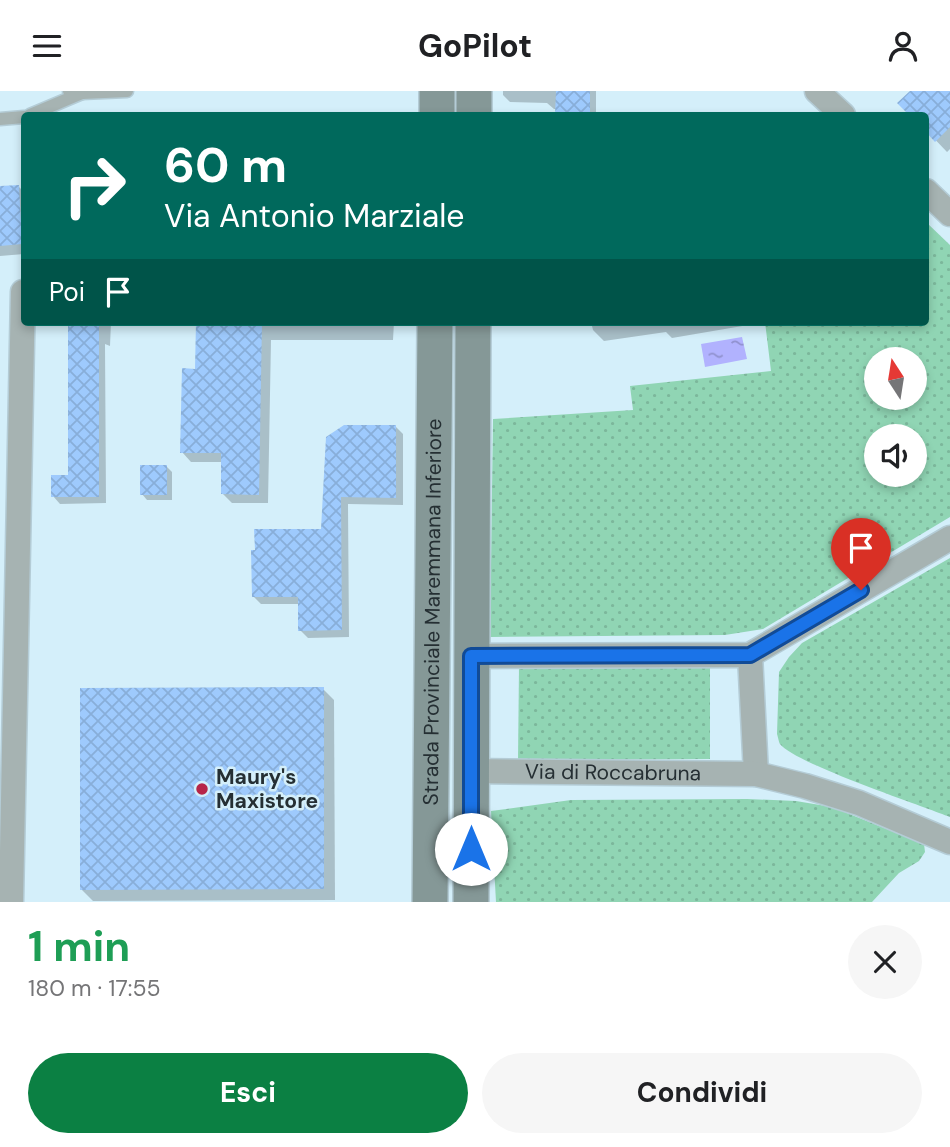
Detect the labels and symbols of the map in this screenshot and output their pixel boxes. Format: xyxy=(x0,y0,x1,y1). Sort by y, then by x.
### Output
north arrow xyxy=(864,347,928,409)
street label: Strada Provinciale Maremmana Inferiore xyxy=(417,418,448,806)
pin xyxy=(831,518,891,590)
street label: Via di Roccabruna xyxy=(525,758,701,787)
place label: Maury's Maxistore xyxy=(216,763,318,815)
marker: Maury's Maxistore xyxy=(194,781,210,797)
position arrow xyxy=(434,812,508,886)

